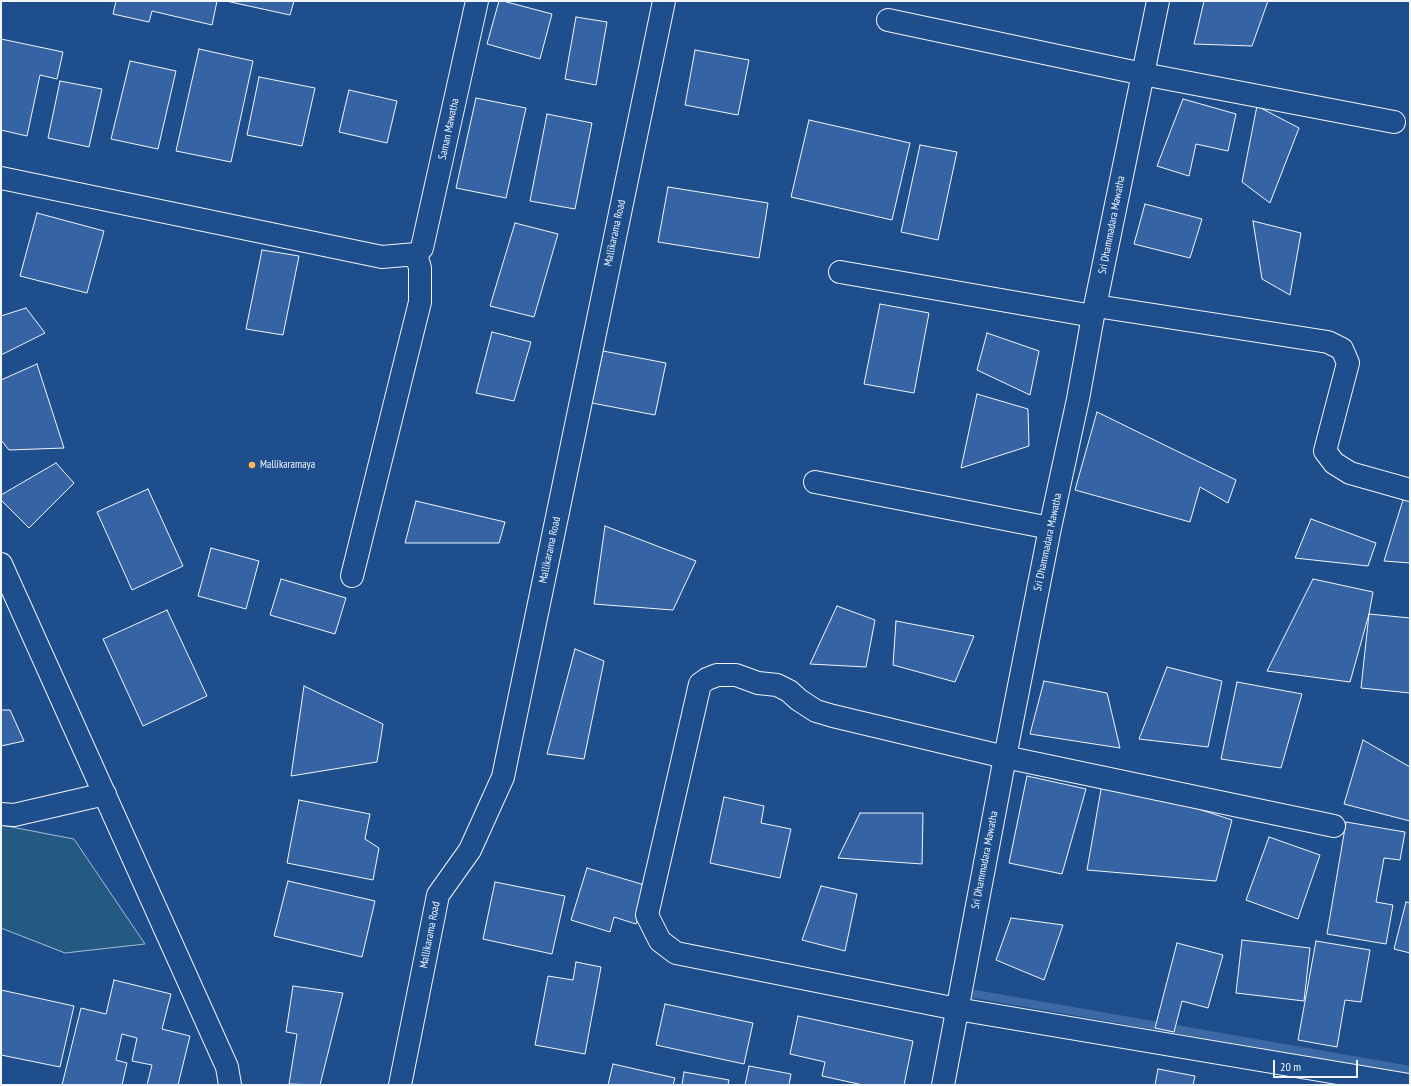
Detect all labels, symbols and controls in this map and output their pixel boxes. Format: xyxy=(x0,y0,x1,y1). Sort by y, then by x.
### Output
street label: Saman Mawatha xyxy=(436,97,462,161)
street label: Sri Dhammadara Mawatha xyxy=(1096,175,1128,275)
street label: Mallikarama Road xyxy=(602,199,628,267)
place label: Mallikaramaya xyxy=(260,458,315,472)
marker: Mallikaramaya xyxy=(247,460,257,470)
street label: Sri Dhammadara Mawatha xyxy=(1031,492,1065,592)
street label: Mallikarama Road xyxy=(537,516,563,584)
street label: Sri Dhammadara Mawatha xyxy=(969,810,1001,910)
street label: Mallikarama Road xyxy=(417,901,443,969)
scale bar xyxy=(1275,1052,1360,1078)
text: 20 m xyxy=(1280,1059,1301,1074)

